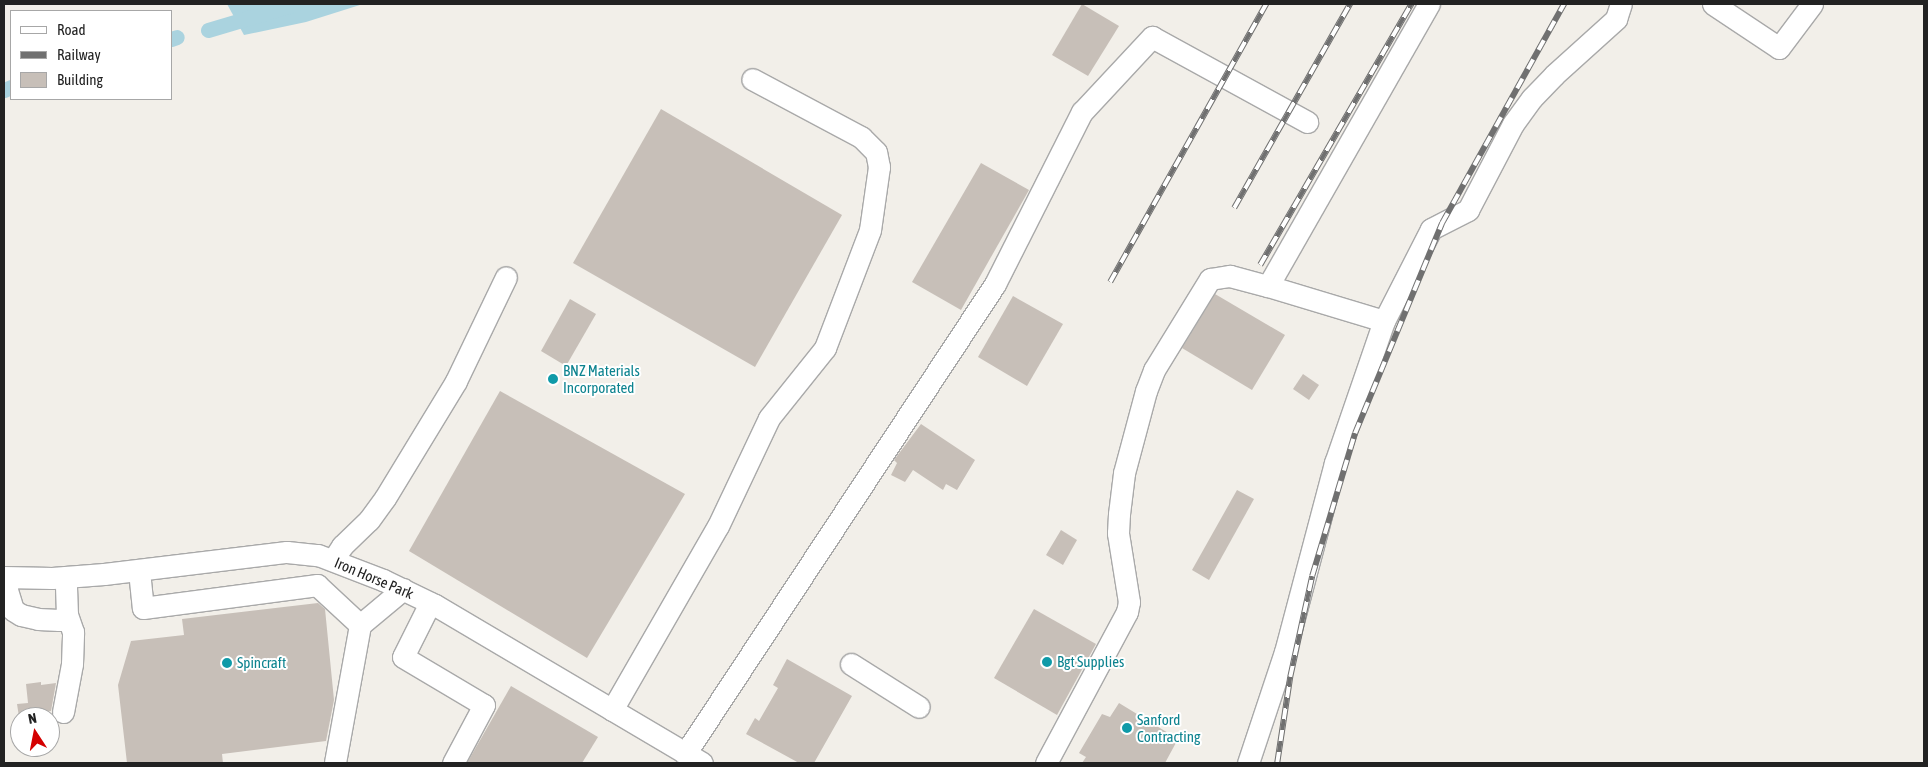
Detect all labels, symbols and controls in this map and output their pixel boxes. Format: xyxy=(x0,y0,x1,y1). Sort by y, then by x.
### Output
legend xyxy=(10,10,172,100)
text: Road xyxy=(57,21,86,38)
text: Railway xyxy=(57,46,101,63)
text: Building xyxy=(57,71,103,88)
place label: BNZ Materials Incorporated xyxy=(563,361,640,396)
marker: BNZ Materials Incorporated xyxy=(547,373,559,385)
street label: Iron Horse Park xyxy=(332,553,416,603)
place label: Bgt Supplies xyxy=(1057,653,1124,671)
place label: Spincraft xyxy=(237,654,286,672)
marker: Bgt Supplies xyxy=(1041,656,1053,668)
marker: Spincraft xyxy=(221,657,233,669)
north arrow xyxy=(10,707,60,757)
text: N xyxy=(27,710,38,727)
place label: Sanford Contracting xyxy=(1137,710,1201,745)
marker: Sanford Contracting xyxy=(1121,722,1133,734)

